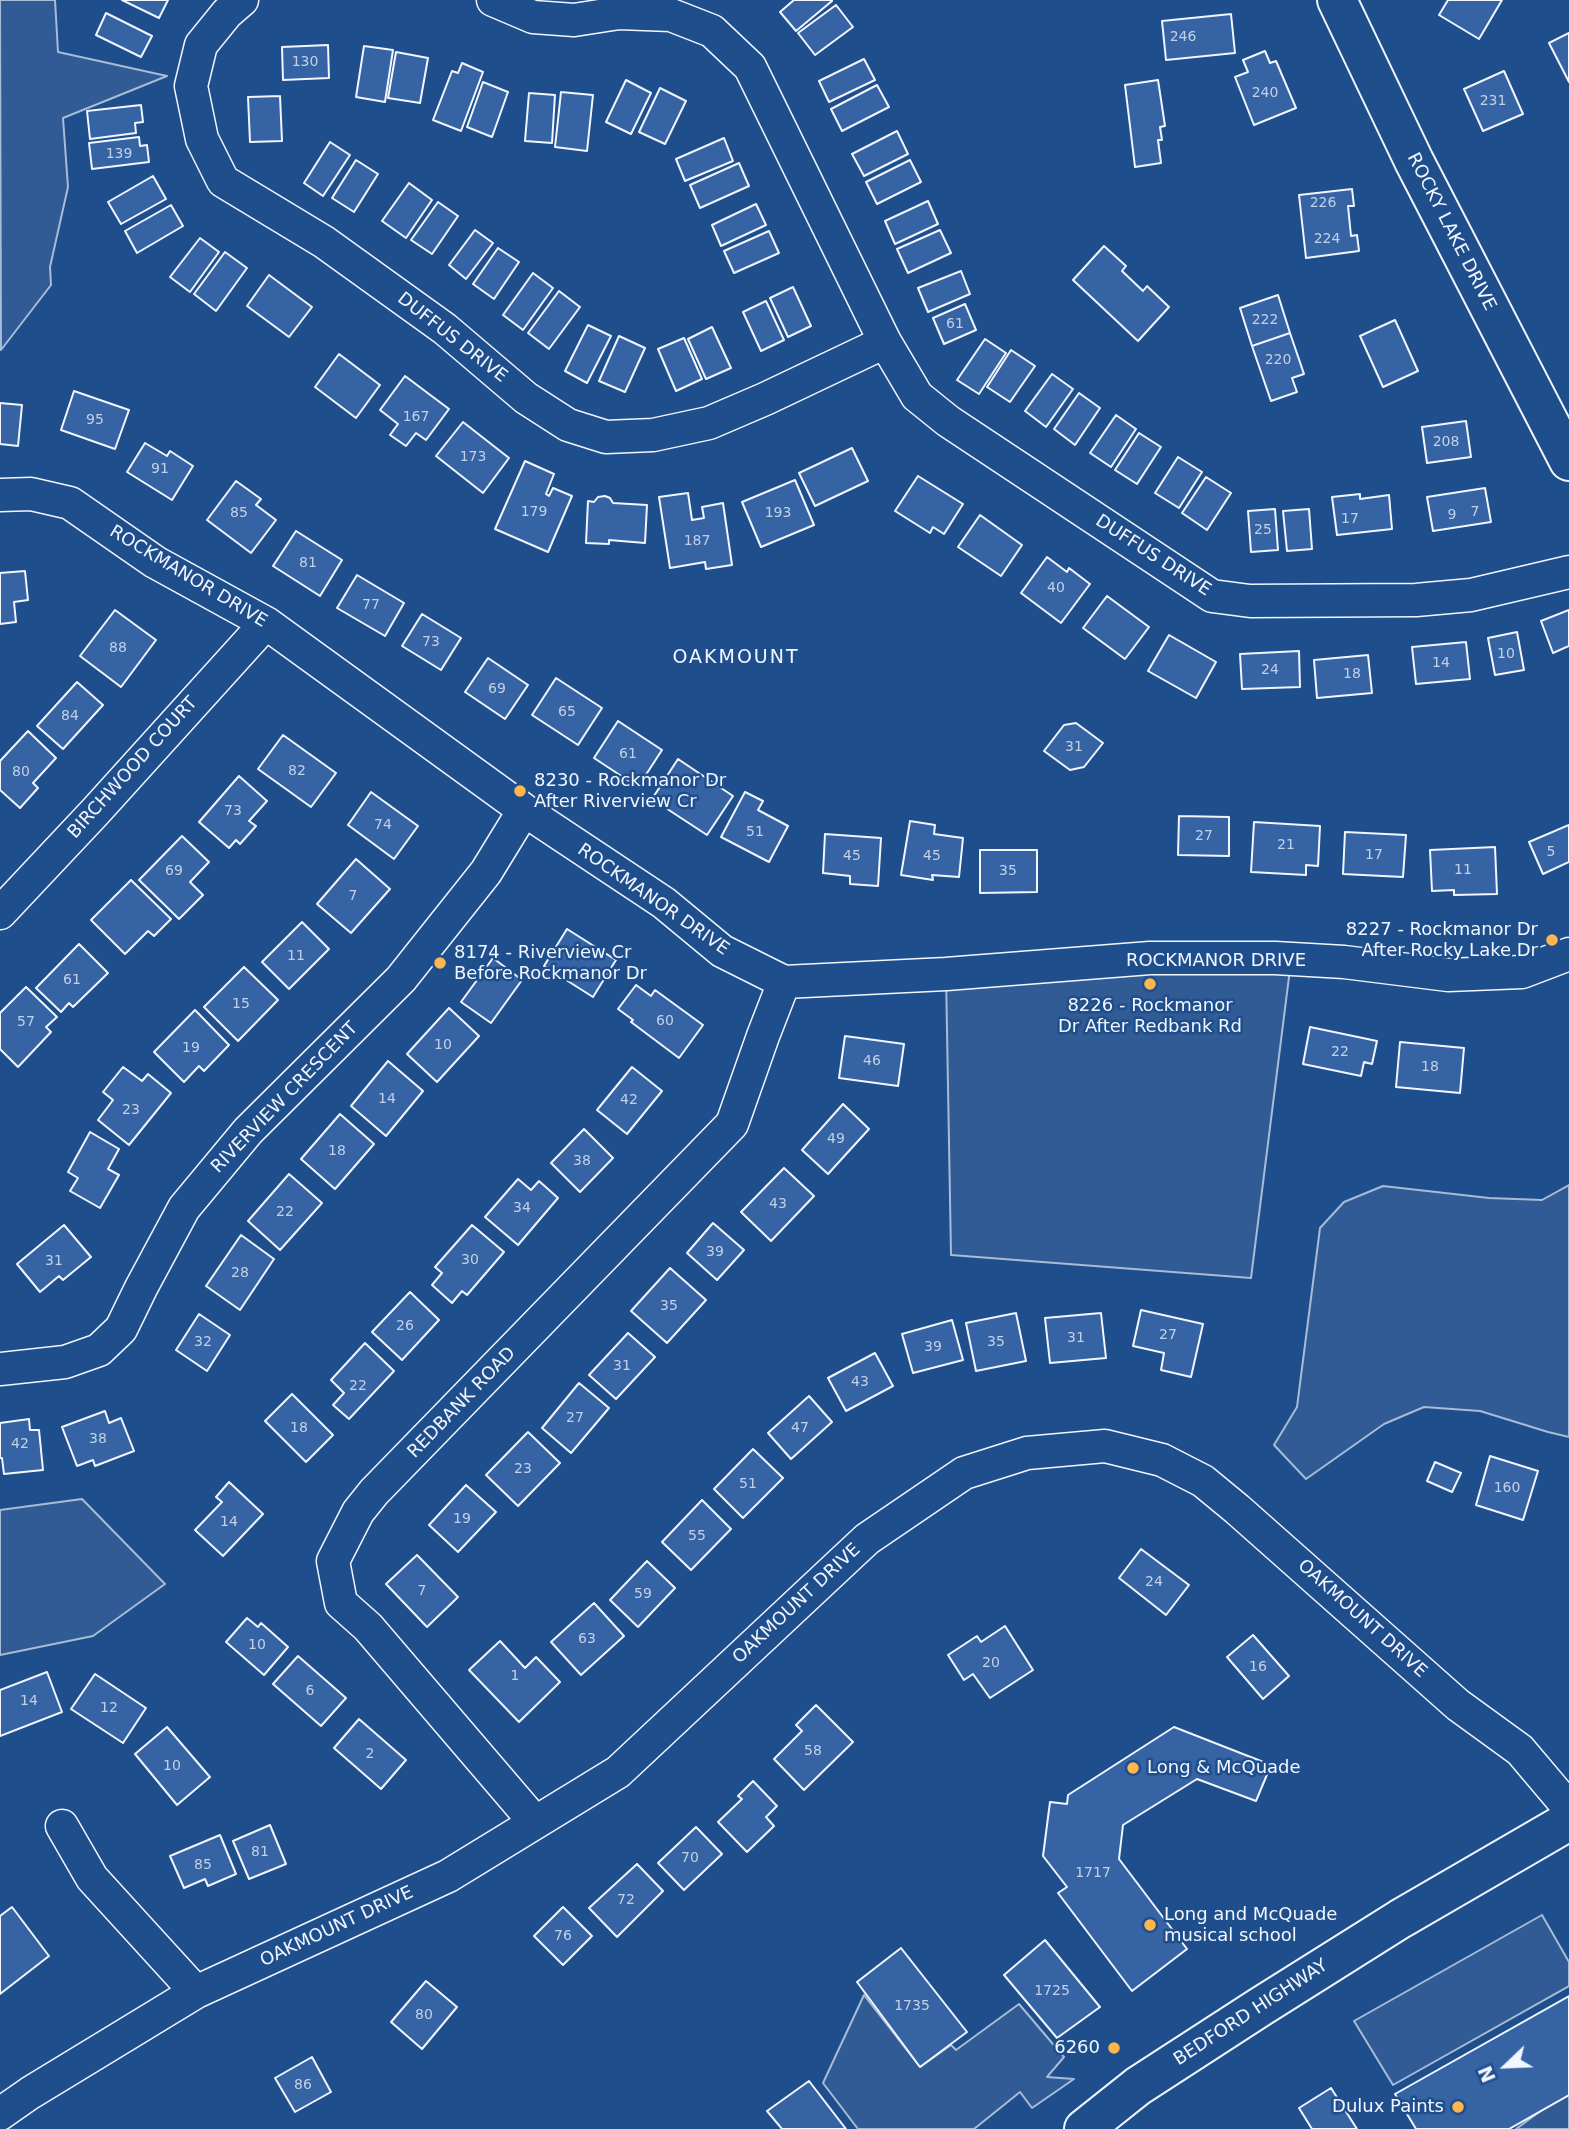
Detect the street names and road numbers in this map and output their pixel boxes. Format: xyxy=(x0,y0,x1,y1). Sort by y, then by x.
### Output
street label: ROCKY LAKE DRIVE xyxy=(1402,150,1500,314)
street label: DUFFUS DRIVE xyxy=(393,288,511,388)
street label: DUFFUS DRIVE xyxy=(1091,511,1215,601)
street label: ROCKMANOR DRIVE xyxy=(105,521,271,633)
street label: BIRCHWOOD COURT xyxy=(64,693,202,843)
street label: ROCKMANOR DRIVE xyxy=(573,839,733,961)
street label: ROCKMANOR DRIVE xyxy=(1126,950,1306,972)
street label: RIVERVIEW CRESCENT xyxy=(207,1018,363,1178)
street label: REDBANK ROAD xyxy=(404,1343,520,1463)
street label: OAKMOUNT DRIVE xyxy=(729,1539,865,1669)
street label: OAKMOUNT DRIVE xyxy=(1293,1555,1431,1683)
street label: OAKMOUNT DRIVE xyxy=(257,1882,417,1972)
street label: BEDFORD HIGHWAY xyxy=(1170,1955,1332,2071)

